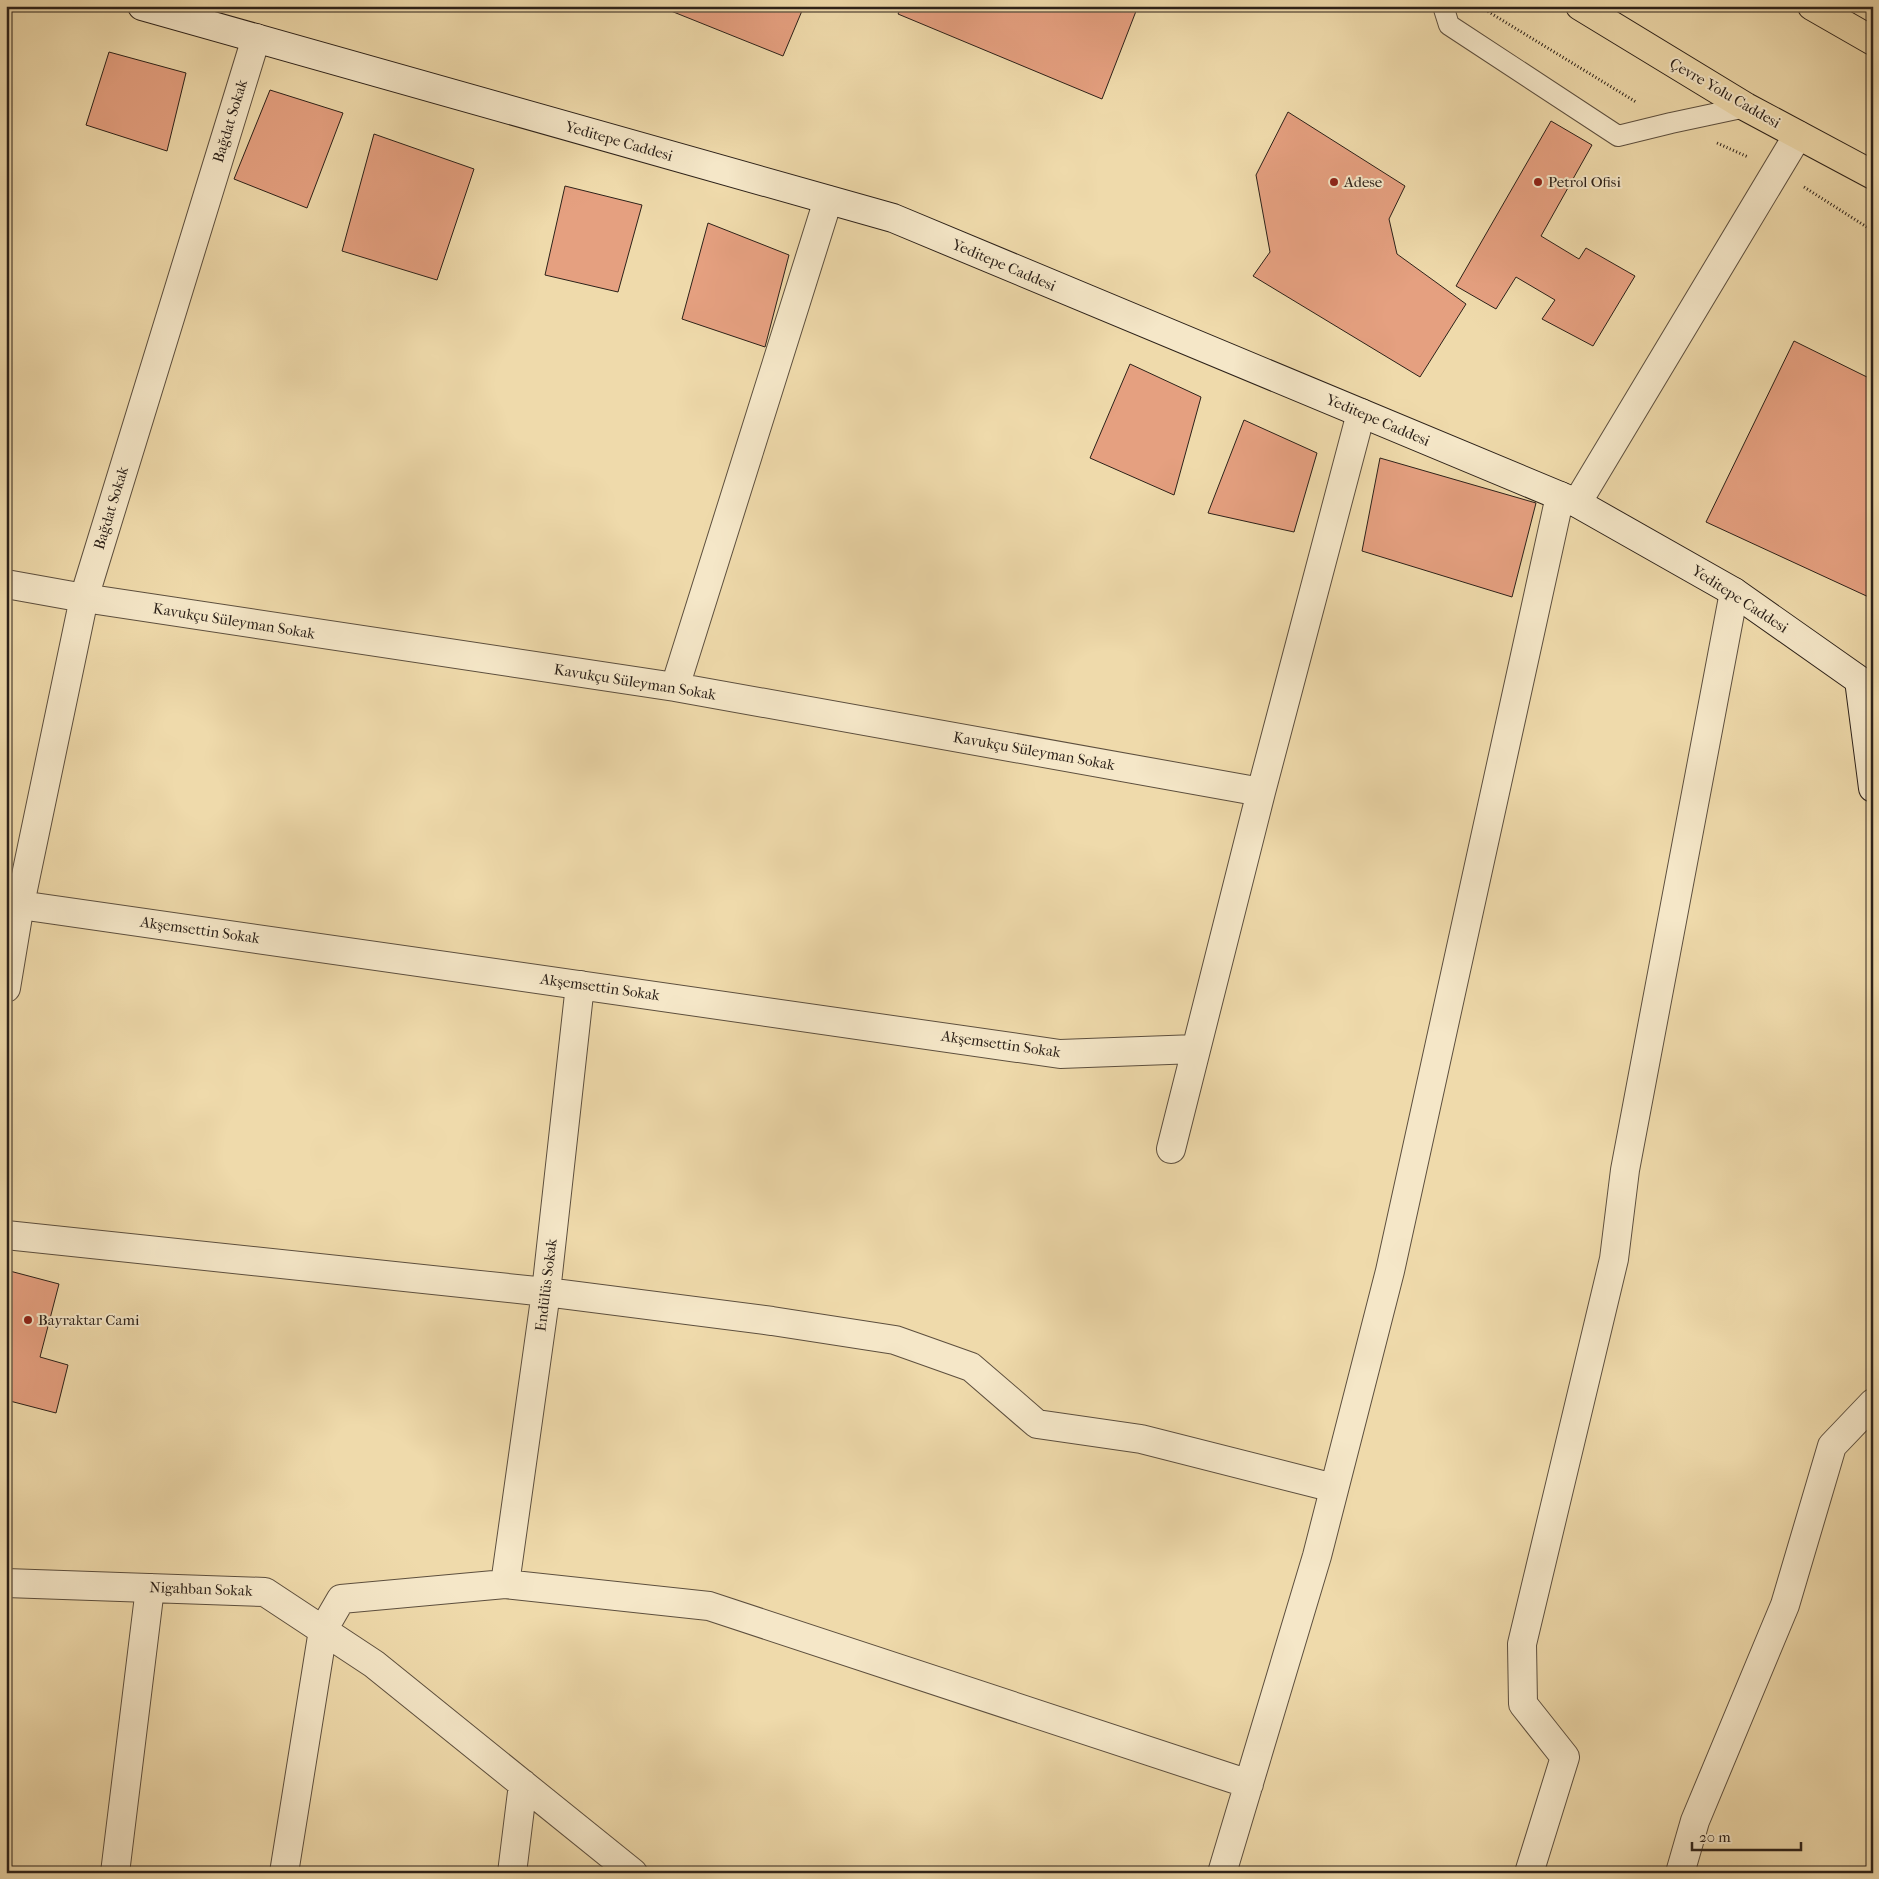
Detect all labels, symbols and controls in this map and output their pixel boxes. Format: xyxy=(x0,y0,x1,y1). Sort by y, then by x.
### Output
street label: Çevre Yolu Caddesi xyxy=(1667,54,1784,132)
street label: Bağdat Sokak xyxy=(209,77,251,165)
street label: Yeditepe Caddesi xyxy=(562,117,675,165)
place label: Adese xyxy=(1343,173,1383,191)
place label: Petrol Ofisi xyxy=(1548,173,1621,191)
marker: Adese xyxy=(1328,176,1340,188)
marker: Petrol Ofisi xyxy=(1532,176,1544,188)
street label: Yeditepe Caddesi xyxy=(948,235,1059,295)
street label: Yeditepe Caddesi xyxy=(1322,390,1433,450)
street label: Bağdat Sokak xyxy=(90,464,132,552)
street label: Yeditepe Caddesi xyxy=(1688,561,1792,637)
street label: Kavukçu Süleyman Sokak xyxy=(152,599,317,643)
street label: Kavukçu Süleyman Sokak xyxy=(553,660,718,704)
street label: Kavukçu Süleyman Sokak xyxy=(952,728,1117,774)
street label: Akşemsettin Sokak xyxy=(138,913,261,947)
street label: Akşemsettin Sokak xyxy=(538,970,661,1004)
street label: Akşemsettin Sokak xyxy=(939,1027,1062,1061)
street label: Endülüs Sokak xyxy=(531,1237,561,1332)
place label: Bayraktar Cami xyxy=(38,1311,140,1329)
marker: Bayraktar Cami xyxy=(22,1314,34,1326)
street label: Nigahban Sokak xyxy=(149,1578,253,1600)
scale bar xyxy=(1692,1819,1800,1851)
text: 20 m xyxy=(1699,1828,1731,1846)

